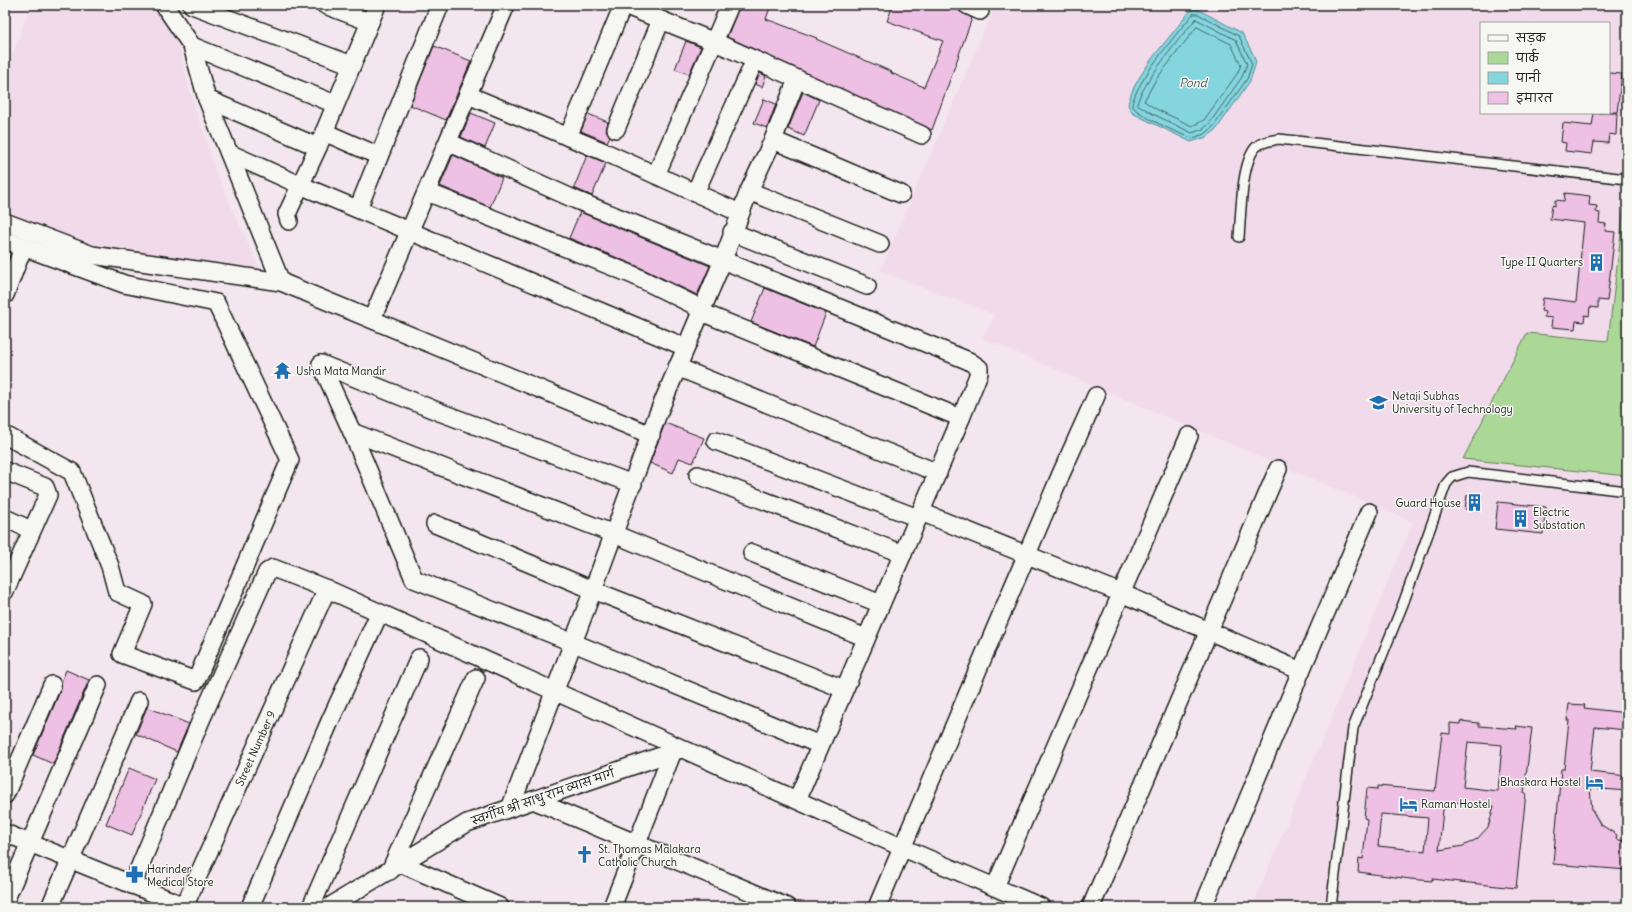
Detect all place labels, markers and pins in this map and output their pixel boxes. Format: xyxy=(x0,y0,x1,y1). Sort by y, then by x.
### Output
building icon: Type II Quarters xyxy=(1586,252,1606,272)
place label: Type II Quarters xyxy=(1500,255,1583,269)
temple icon: Usha Mata Mandir xyxy=(273,361,293,381)
place label: Usha Mata Mandir xyxy=(296,364,387,378)
place label: Netaji Subhas University of Technology xyxy=(1392,389,1513,416)
school or university icon: Netaji Subhas University of Technology xyxy=(1369,392,1389,412)
building icon: Guard House xyxy=(1464,493,1484,513)
place label: Guard House xyxy=(1396,496,1461,510)
place label: Electric Substation xyxy=(1533,505,1585,532)
building icon: Electric Substation xyxy=(1510,508,1530,528)
hotel icon: Bhaskara Hostel xyxy=(1584,772,1604,792)
place label: Bhaskara Hostel xyxy=(1500,775,1581,789)
hotel icon: Raman Hostel xyxy=(1398,794,1418,814)
place label: Raman Hostel xyxy=(1421,797,1490,811)
place label: St. Thomas Malakara Catholic Church xyxy=(598,842,701,869)
church icon: St. Thomas Malakara Catholic Church xyxy=(575,845,595,865)
place label: Harinder Medical Store xyxy=(147,862,214,889)
pharmacy icon: Harinder Medical Store xyxy=(124,865,144,885)

